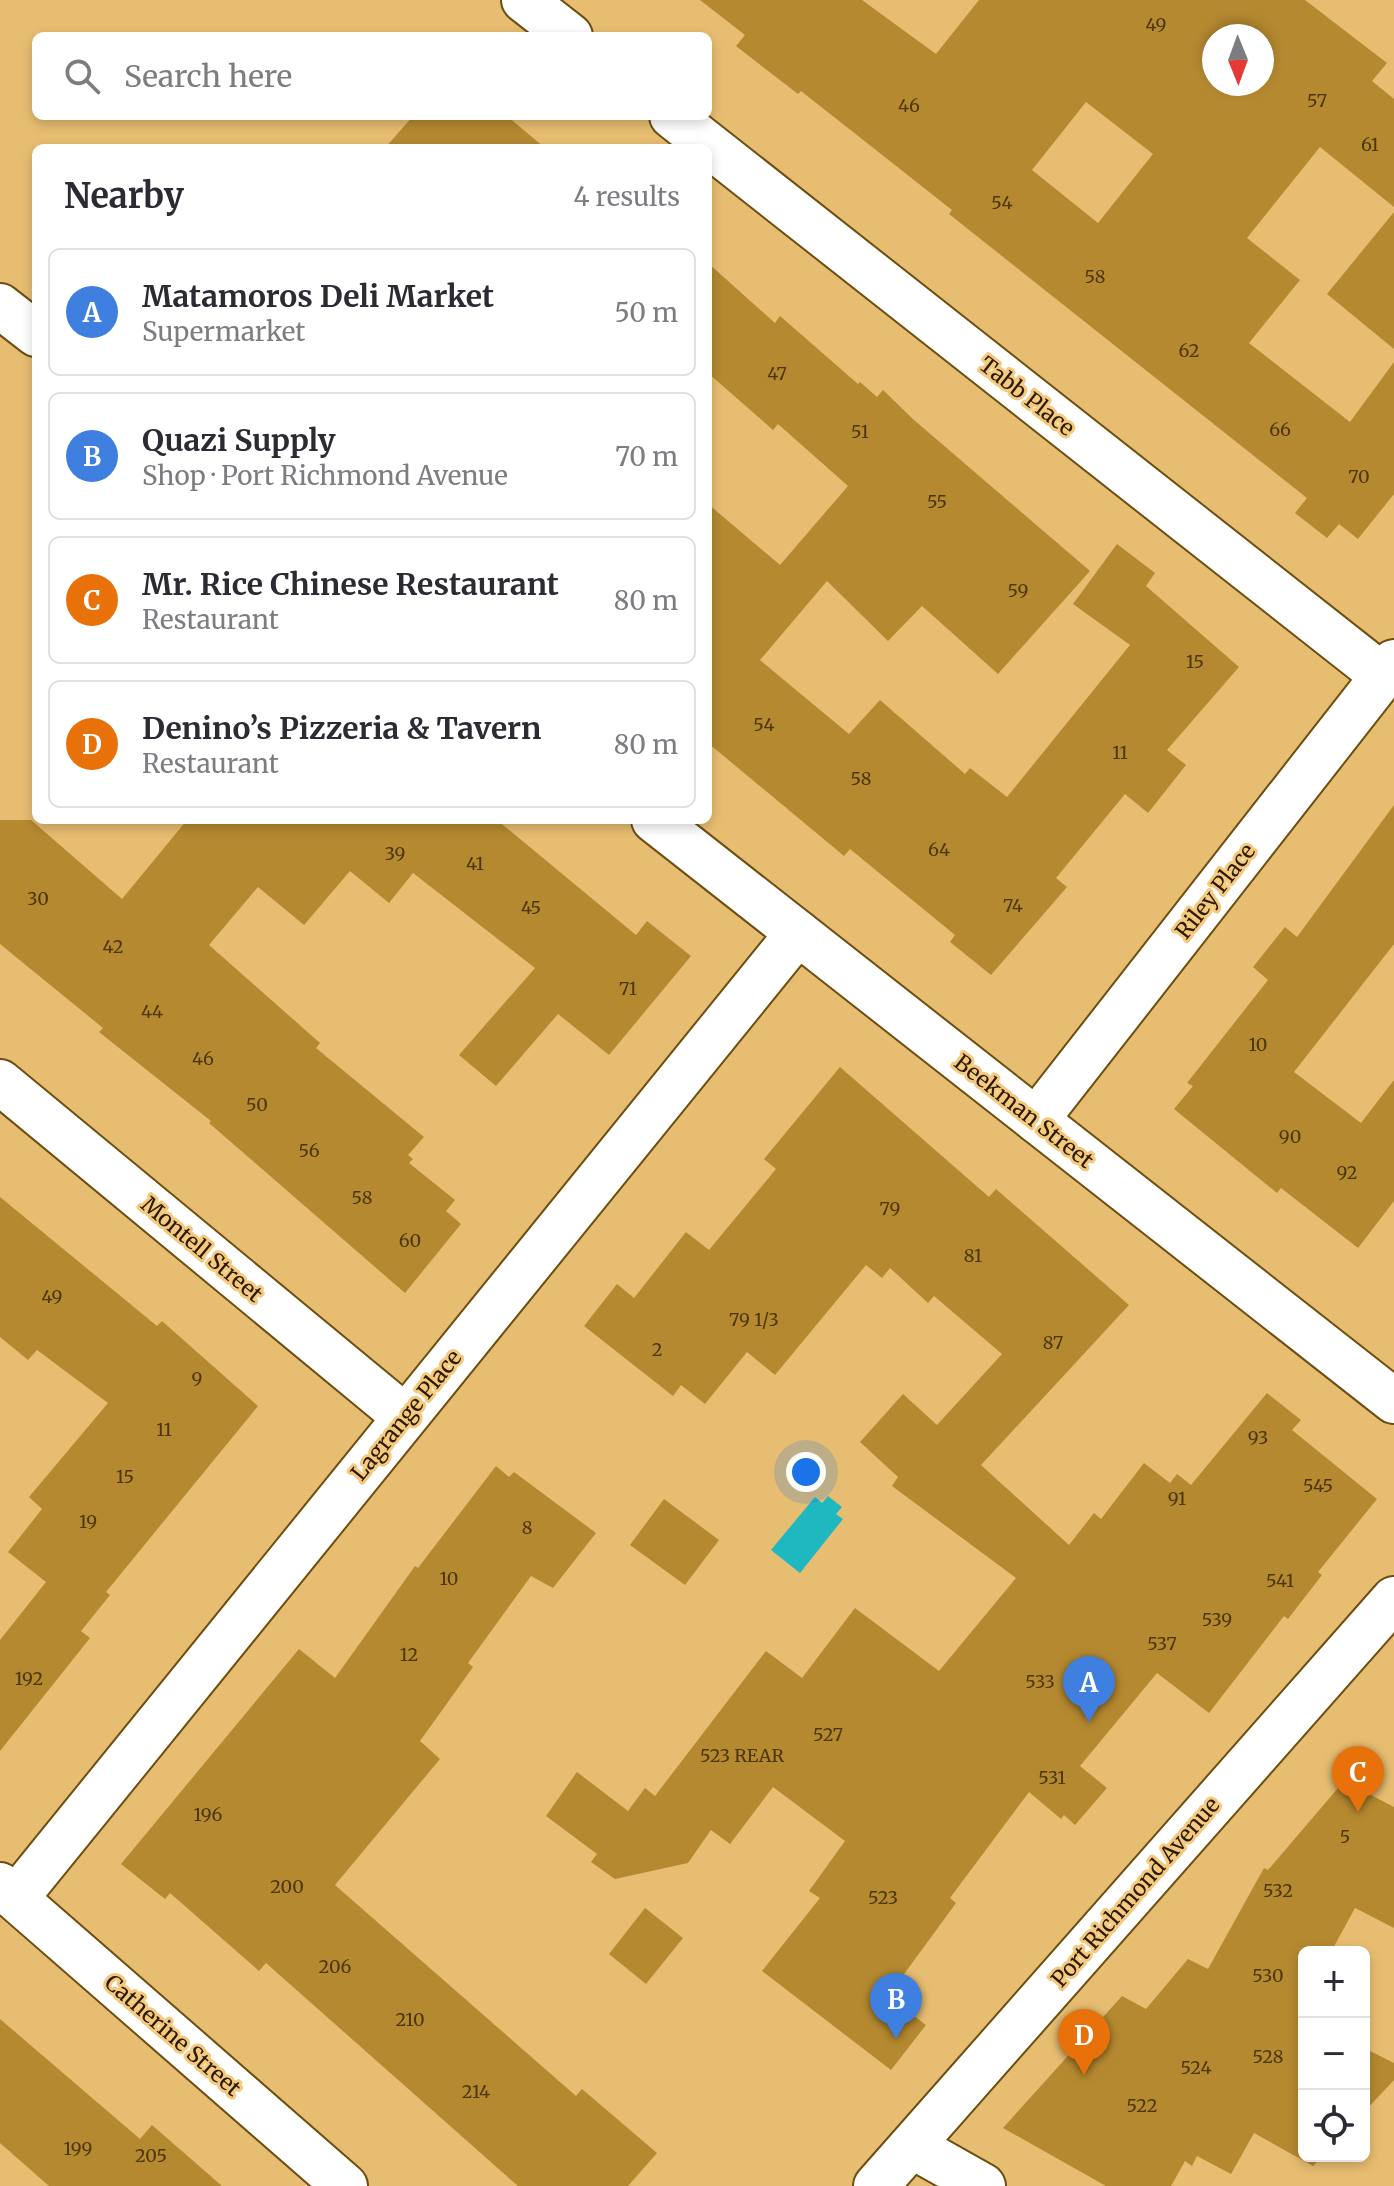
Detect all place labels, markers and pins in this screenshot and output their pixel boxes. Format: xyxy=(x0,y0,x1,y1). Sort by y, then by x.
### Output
pin: A xyxy=(1063,1656,1115,1722)
pin: C xyxy=(1332,1746,1384,1812)
pin: B xyxy=(870,1973,922,2039)
pin: D xyxy=(1058,2009,1110,2075)

